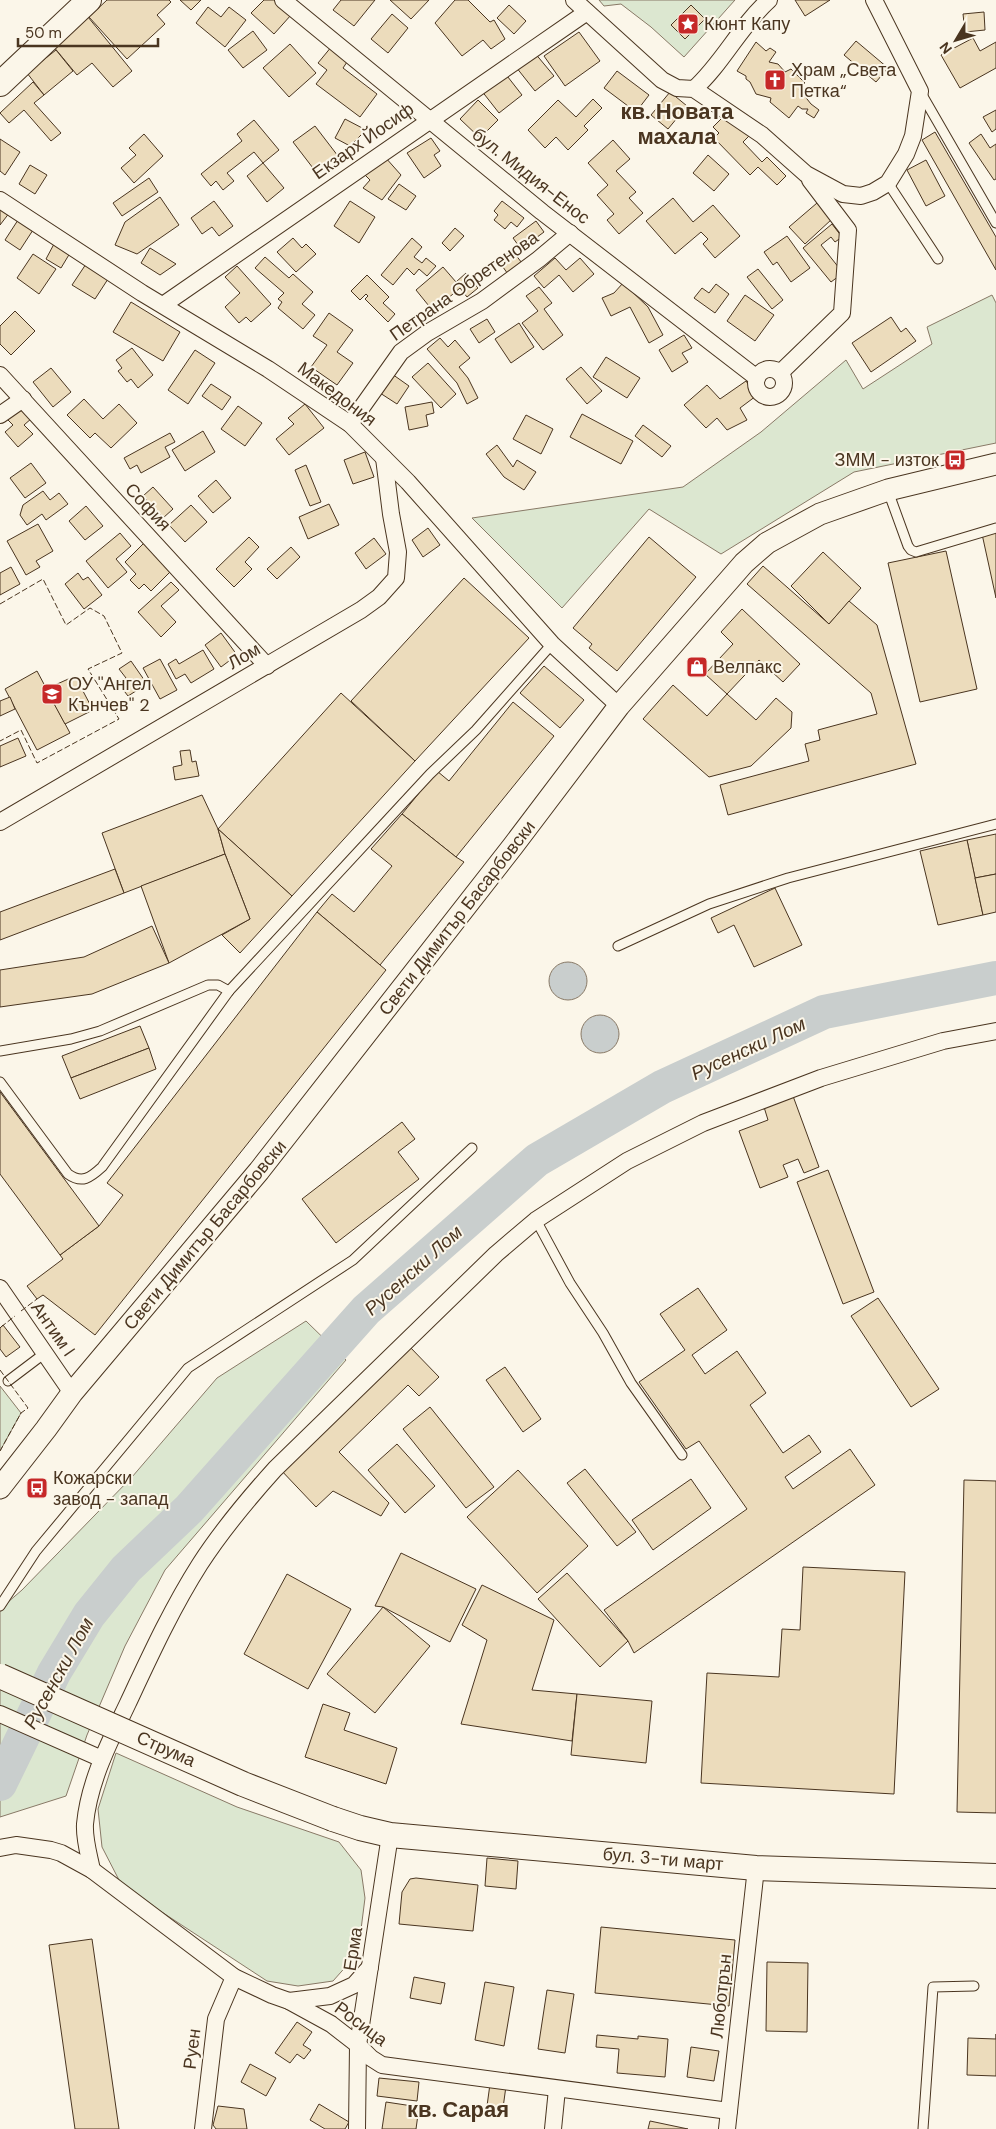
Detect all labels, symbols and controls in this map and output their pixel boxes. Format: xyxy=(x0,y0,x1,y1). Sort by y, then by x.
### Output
place icon: Кюнт Капу xyxy=(676,12,700,36)
place label: Кюнт Капу xyxy=(704,12,790,36)
scale bar xyxy=(18,15,158,47)
north arrow xyxy=(931,15,981,65)
text: 50 m xyxy=(25,23,62,43)
text: N xyxy=(936,38,956,58)
place label: Храм „Света Петка“ xyxy=(791,58,897,103)
church icon: Храм „Света Петка“ xyxy=(763,68,787,92)
street label: Екзарх Йосиф xyxy=(307,97,419,185)
district label: кв. Новата махала xyxy=(620,97,734,151)
street label: бул. Мидия-Енос xyxy=(467,122,595,230)
street label: Петрана Обретенова xyxy=(385,225,544,346)
street label: Македония xyxy=(293,356,381,432)
place label: ЗММ - изток xyxy=(835,448,939,472)
bus stop icon: ЗММ - изток xyxy=(943,448,967,472)
street label: София xyxy=(120,478,176,536)
street label: Лом xyxy=(223,637,265,675)
shop icon: Велпакс xyxy=(685,655,709,679)
place label: Велпакс xyxy=(713,655,782,679)
place label: ОУ ''Ангел Кънчев'' 2 xyxy=(68,672,152,717)
school or university icon: ОУ ''Ангел Кънчев'' 2 xyxy=(40,682,64,706)
street label: Свети Димитър Басарбовски xyxy=(373,816,541,1020)
water label: Русенски Лом xyxy=(687,1011,810,1086)
street label: Свети Димитър Басарбовски xyxy=(118,1135,292,1335)
water label: Русенски Лом xyxy=(359,1220,468,1321)
street label: Антим I xyxy=(25,1297,81,1361)
place label: Кожарски завод - запад xyxy=(53,1466,169,1511)
bus stop icon: Кожарски завод - запад xyxy=(25,1476,49,1500)
water label: Русенски Лом xyxy=(18,1613,99,1733)
street label: Струма xyxy=(133,1725,200,1773)
street label: бул. 3-ти март xyxy=(602,1842,724,1876)
street label: Ерма xyxy=(338,1924,368,1973)
street label: Люботрън xyxy=(705,1953,737,2039)
street label: Росица xyxy=(330,1996,393,2052)
street label: Руен xyxy=(178,2027,206,2071)
district label: кв. Сарая xyxy=(407,2095,509,2124)

